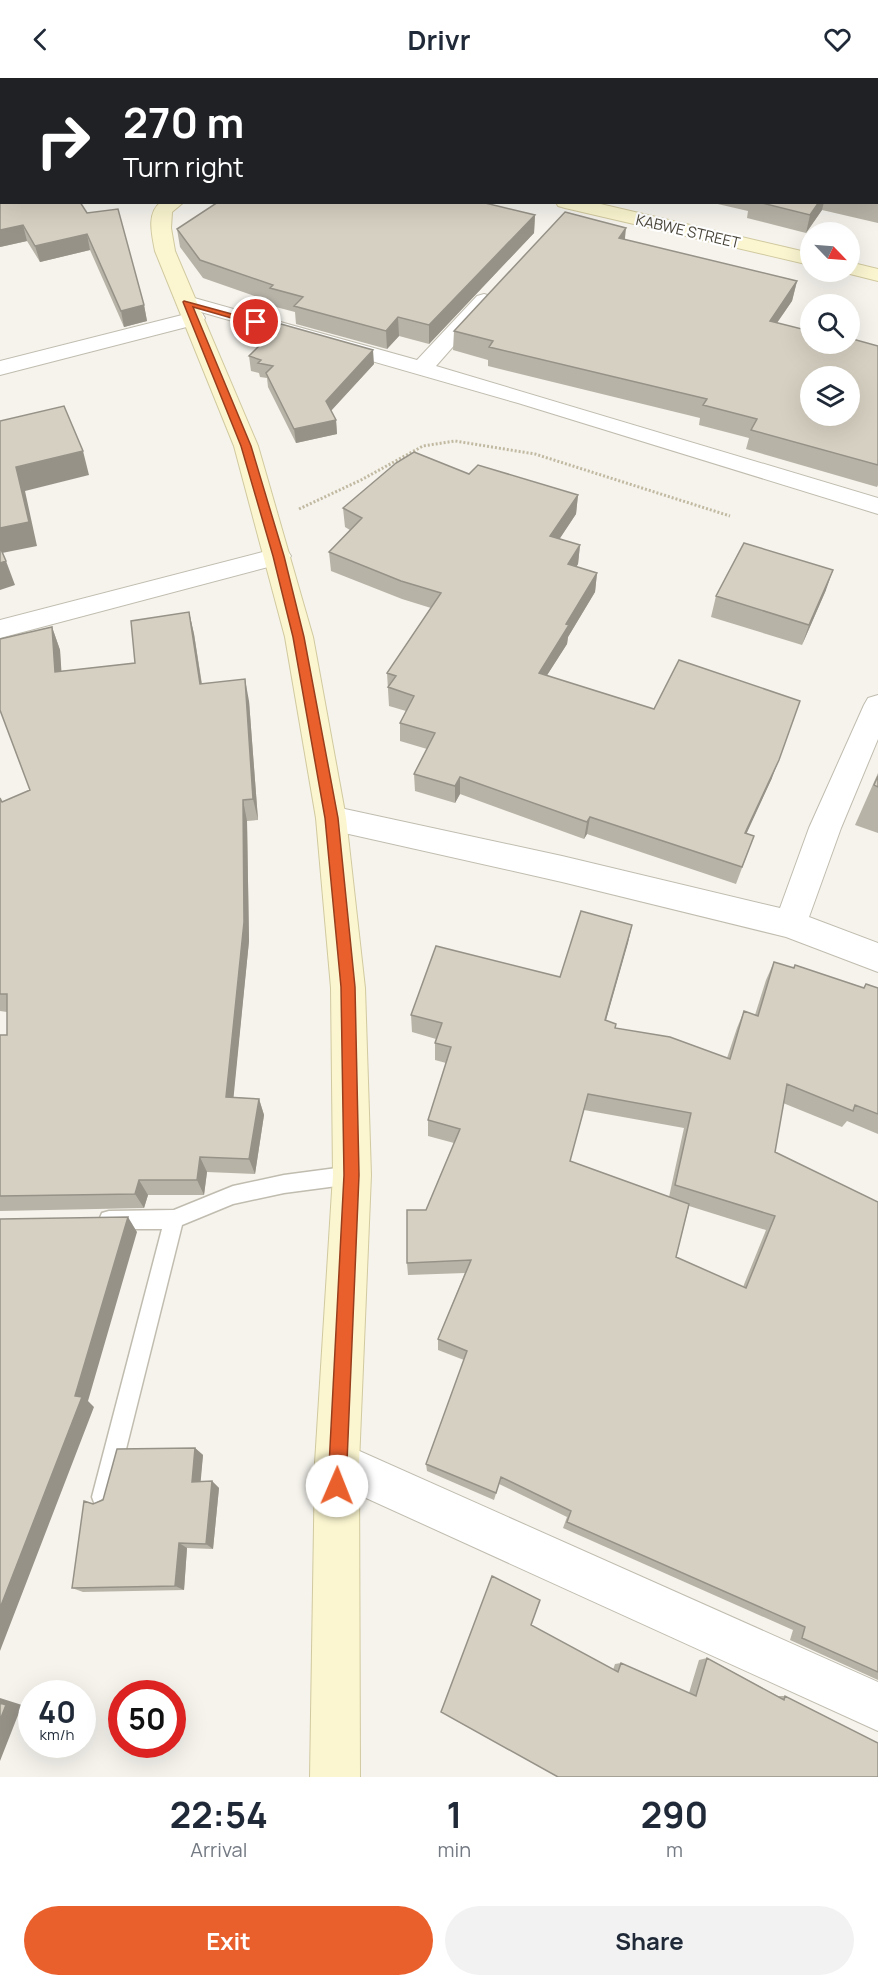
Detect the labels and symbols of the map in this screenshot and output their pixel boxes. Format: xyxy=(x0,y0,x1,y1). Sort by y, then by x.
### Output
street label: KABWE STREET xyxy=(634,209,742,253)
north arrow xyxy=(800,222,860,282)
pin xyxy=(230,296,281,347)
position arrow xyxy=(305,1454,369,1518)
speed limit sign: 50 xyxy=(108,1680,186,1758)

